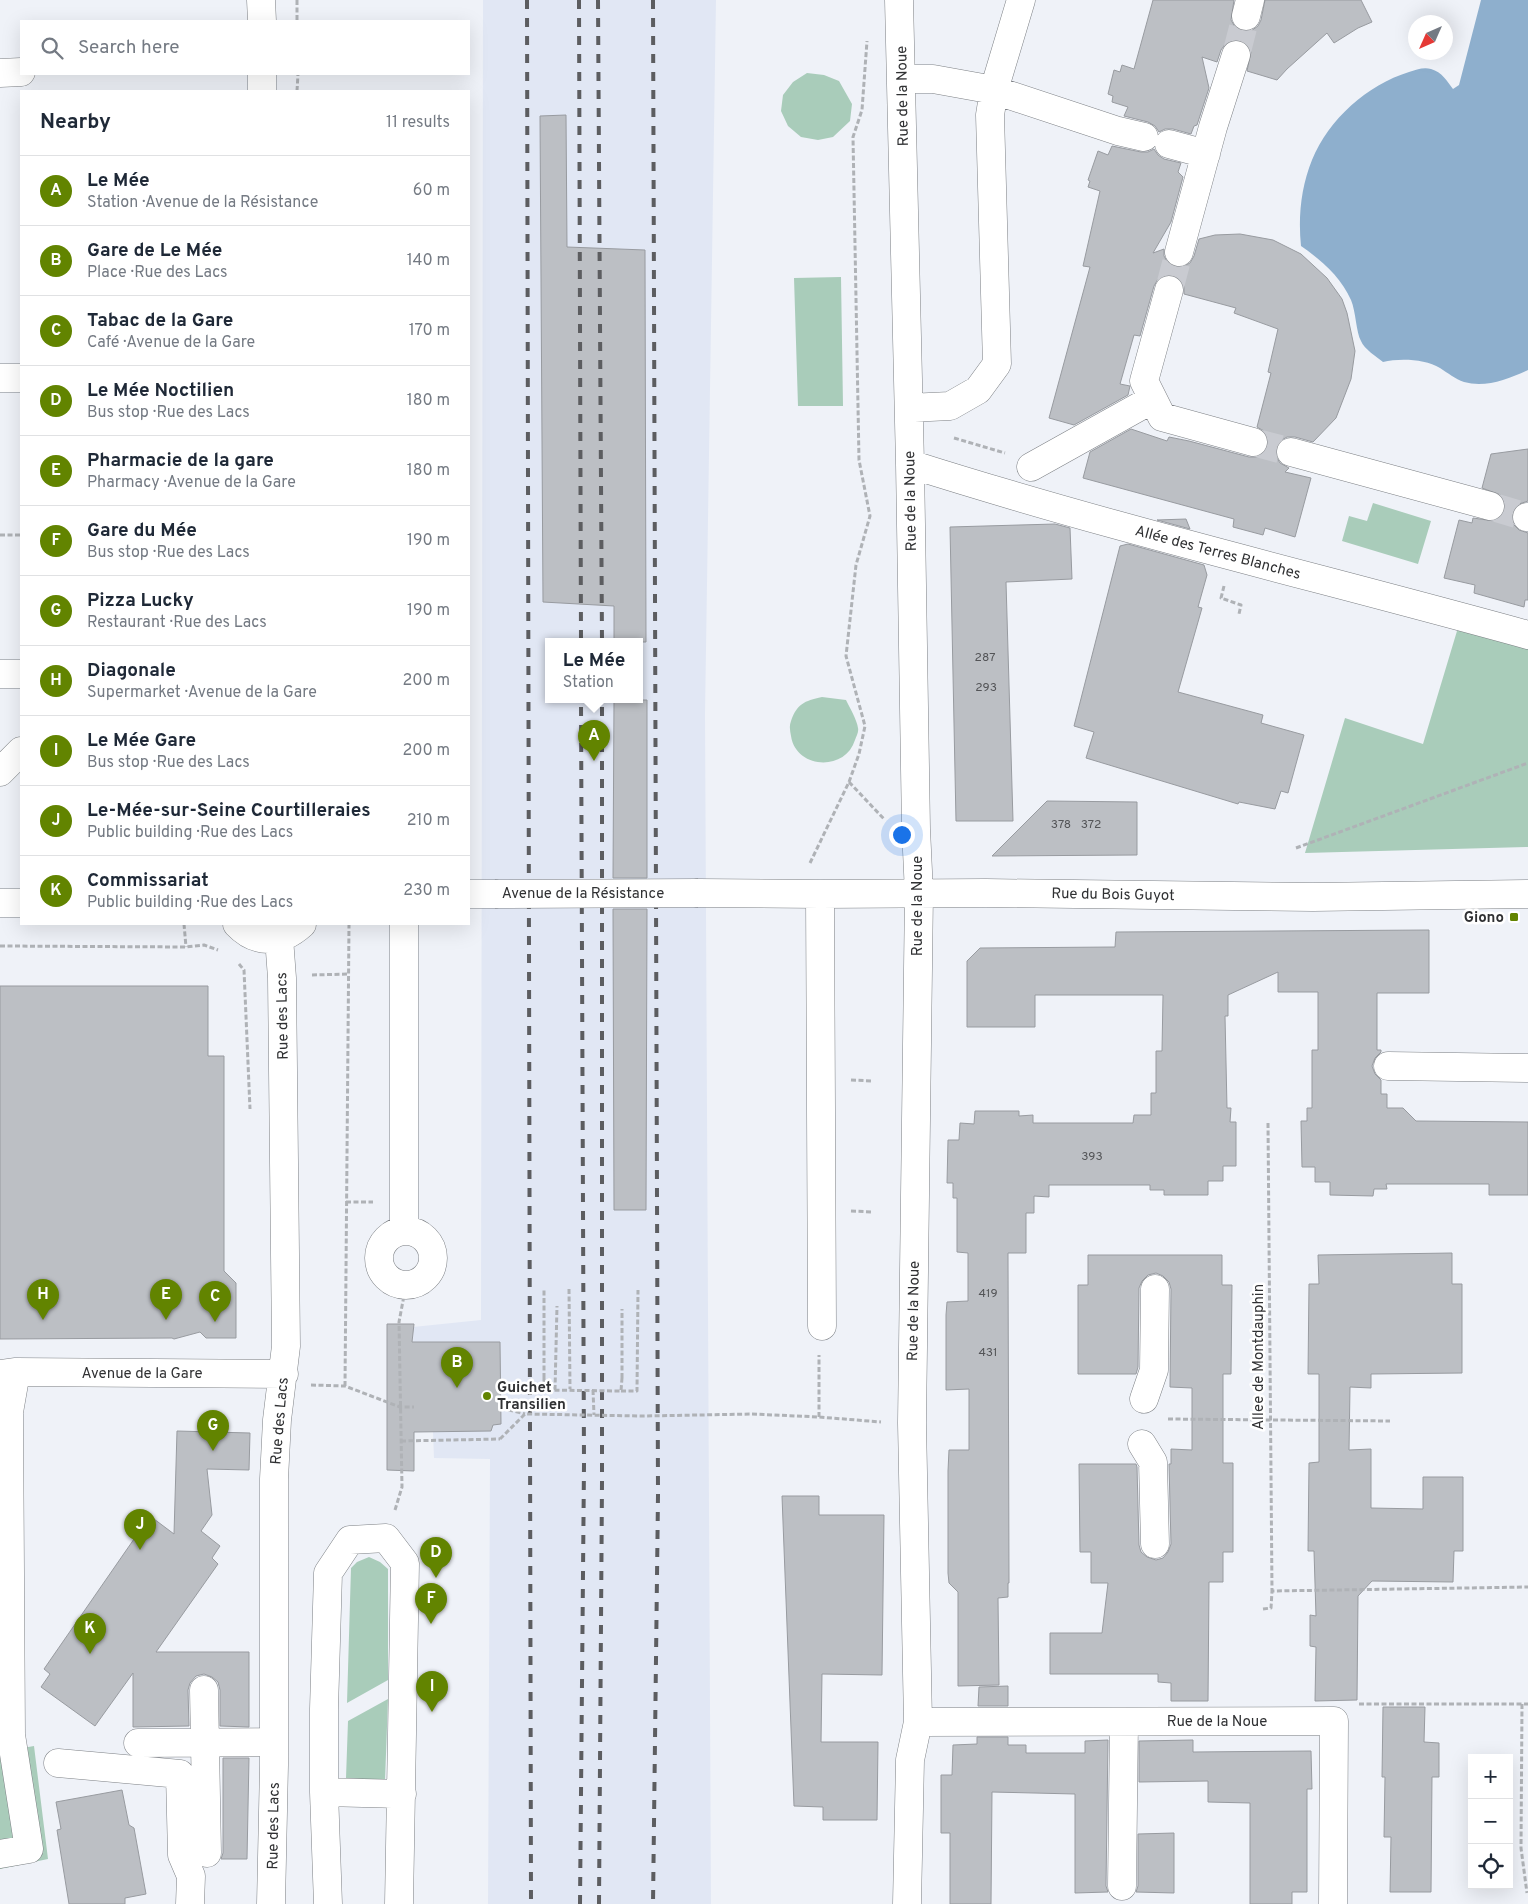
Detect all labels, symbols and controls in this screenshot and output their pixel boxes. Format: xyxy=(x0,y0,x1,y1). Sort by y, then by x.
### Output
north arrow xyxy=(1408,15,1453,60)
search box xyxy=(20,20,470,75)
icon: search xyxy=(38,34,66,62)
text: Search here xyxy=(78,36,180,60)
street label: Rue de la Noue xyxy=(893,46,914,146)
text: Nearby xyxy=(40,109,111,136)
text: 11 results xyxy=(386,113,450,133)
text: Le Mée xyxy=(87,169,150,193)
text: A xyxy=(50,181,62,201)
text: 60 m xyxy=(413,181,450,201)
text: Station · Avenue de la Résistance xyxy=(87,193,318,213)
text: Gare de Le Mée xyxy=(87,239,222,263)
text: B xyxy=(50,251,62,271)
text: 140 m xyxy=(407,251,450,271)
text: Place · Rue des Lacs xyxy=(87,263,228,283)
text: Tabac de la Gare xyxy=(87,309,233,333)
text: C xyxy=(51,321,61,341)
text: 170 m xyxy=(409,321,450,341)
text: Café · Avenue de la Gare xyxy=(87,333,255,353)
text: Le Mée Noctilien xyxy=(87,379,234,403)
text: D xyxy=(50,391,62,411)
text: 180 m xyxy=(407,391,450,411)
text: Bus stop · Rue des Lacs xyxy=(87,403,250,423)
text: Pharmacie de la gare xyxy=(87,449,274,473)
street label: Rue de la Noue xyxy=(901,451,922,551)
text: E xyxy=(51,461,61,481)
text: 180 m xyxy=(407,461,450,481)
text: Pharmacy · Avenue de la Gare xyxy=(87,473,296,493)
text: Gare du Mée xyxy=(87,519,197,543)
street label: Allée des Terres Blanches xyxy=(1133,522,1303,585)
text: F xyxy=(51,531,61,551)
text: 190 m xyxy=(407,531,450,551)
text: Bus stop · Rue des Lacs xyxy=(87,543,250,563)
text: Pizza Lucky xyxy=(87,589,194,613)
text: G xyxy=(51,601,61,621)
text: 190 m xyxy=(407,601,450,621)
text: Restaurant · Rue des Lacs xyxy=(87,613,267,633)
popup xyxy=(545,638,643,703)
text: Le Mée xyxy=(563,649,625,673)
house number: 287 xyxy=(975,650,995,666)
text: Diagonale xyxy=(87,659,176,683)
text: H xyxy=(50,671,62,691)
text: 200 m xyxy=(402,671,450,691)
text: Station xyxy=(563,673,614,693)
house number: 293 xyxy=(975,680,997,696)
text: Supermarket · Avenue de la Gare xyxy=(87,683,317,703)
pin: A xyxy=(578,720,610,761)
text: Le Mée Gare xyxy=(87,729,196,753)
text: I xyxy=(54,741,58,761)
text: 200 m xyxy=(402,741,450,761)
text: Bus stop · Rue des Lacs xyxy=(87,753,250,773)
text: Le-Mée-sur-Seine Courtilleraies xyxy=(87,799,371,823)
text: J xyxy=(52,811,60,831)
text: 210 m xyxy=(407,811,450,831)
house number: 378 xyxy=(1051,817,1071,833)
house number: 372 xyxy=(1081,817,1101,833)
your location xyxy=(889,822,915,848)
text: Public building · Rue des Lacs xyxy=(87,823,293,843)
street label: Rue de la Noue xyxy=(909,856,928,956)
text: Commissariat xyxy=(87,869,209,893)
text: K xyxy=(50,881,62,901)
text: 230 m xyxy=(403,881,450,901)
street label: Avenue de la Résistance xyxy=(502,885,664,904)
street label: Rue du Bois Guyot xyxy=(1051,885,1175,906)
text: Public building · Rue des Lacs xyxy=(87,893,293,913)
place label: Giono xyxy=(1464,909,1504,928)
marker: Giono xyxy=(1508,911,1520,923)
street label: Rue des Lacs xyxy=(273,972,294,1060)
house number: 393 xyxy=(1081,1149,1103,1165)
street label: Rue de la Noue xyxy=(904,1261,925,1361)
pin: H xyxy=(27,1279,59,1320)
pin: E xyxy=(150,1279,182,1320)
pin: C xyxy=(199,1281,231,1322)
street label: Allee de Montdauphin xyxy=(1250,1284,1269,1430)
house number: 419 xyxy=(978,1286,998,1302)
house number: 431 xyxy=(978,1345,998,1361)
pin: B xyxy=(441,1347,473,1388)
street label: Avenue de la Gare xyxy=(82,1365,202,1384)
street label: Rue des Lacs xyxy=(267,1377,294,1466)
place label: Guichet Transilien xyxy=(497,1379,566,1415)
marker: Guichet Transilien xyxy=(481,1390,493,1402)
pin: G xyxy=(197,1410,229,1451)
pin: J xyxy=(124,1509,156,1550)
pin: D xyxy=(420,1537,452,1578)
pin: F xyxy=(415,1583,447,1624)
pin: K xyxy=(74,1613,106,1654)
pin: I xyxy=(416,1671,448,1712)
street label: Rue de la Noue xyxy=(1167,1713,1267,1732)
map controls xyxy=(1468,1754,1513,1889)
button: + xyxy=(1468,1754,1513,1799)
street label: Rue des Lacs xyxy=(264,1782,285,1870)
button: − xyxy=(1468,1799,1513,1844)
button: locate xyxy=(1468,1844,1513,1889)

